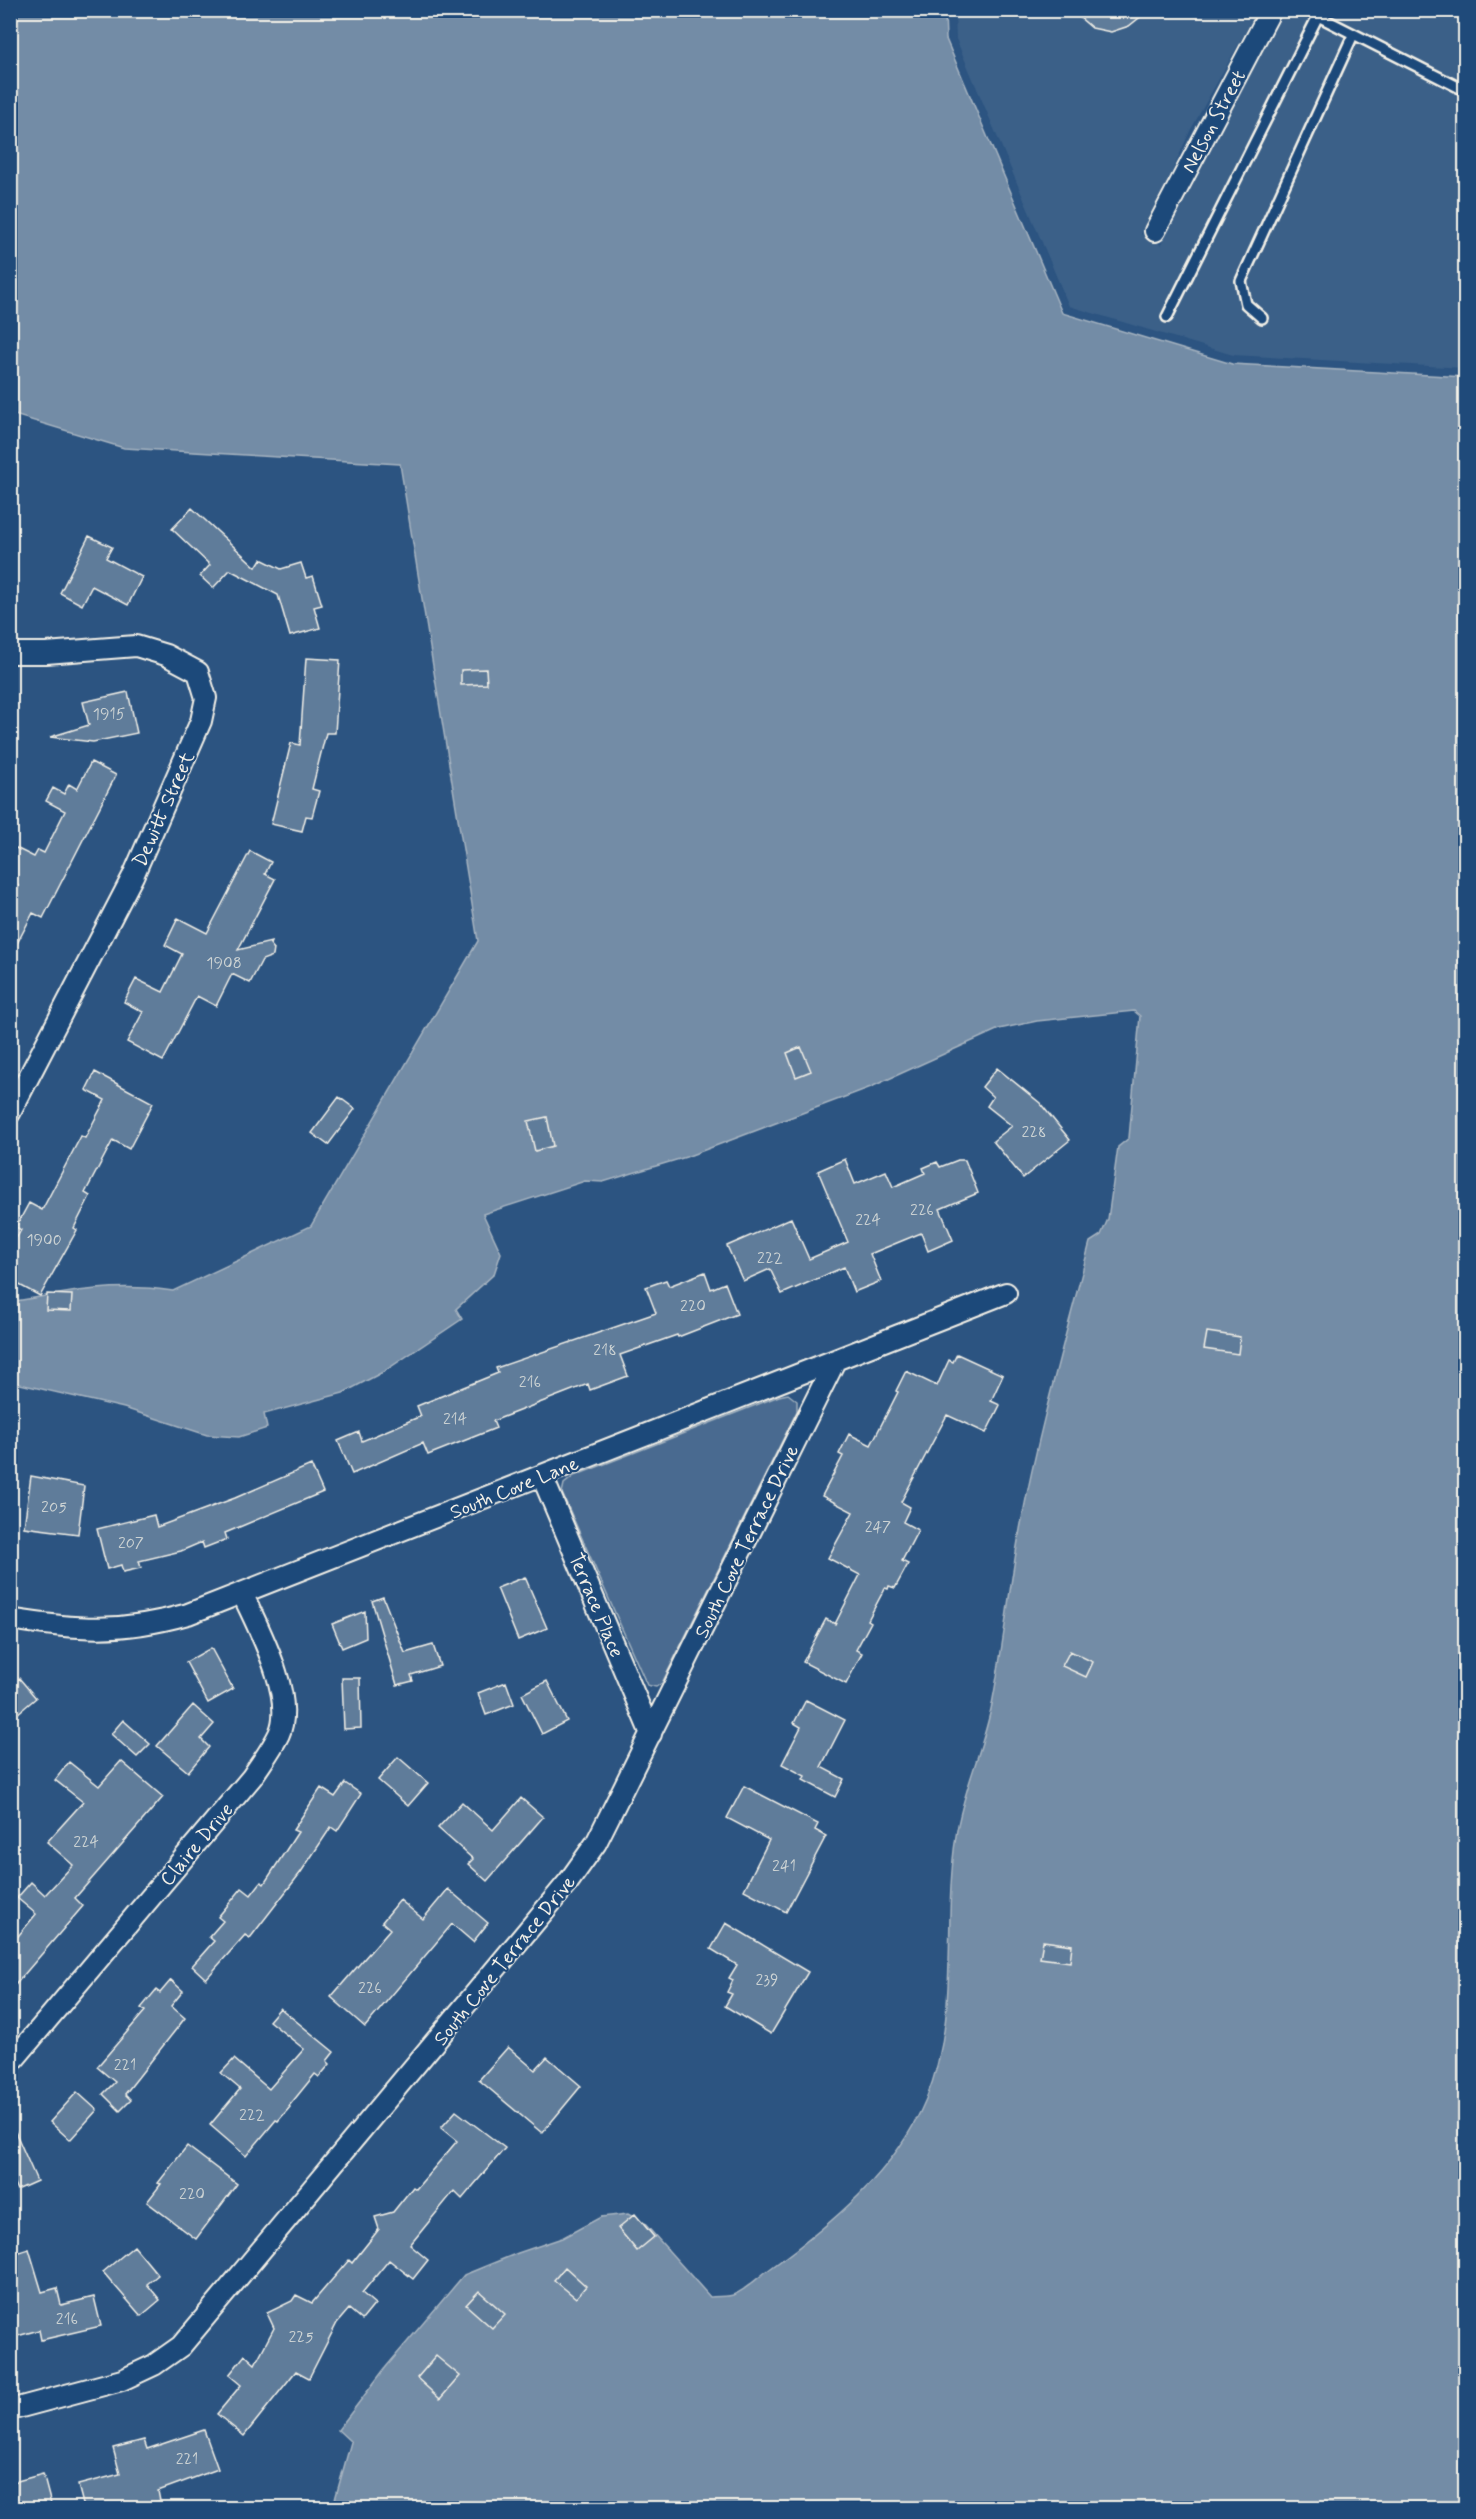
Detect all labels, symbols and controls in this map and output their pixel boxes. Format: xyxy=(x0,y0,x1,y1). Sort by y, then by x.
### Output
street label: Nelson Street xyxy=(1176,65,1253,178)
house number: 1915 xyxy=(93,704,125,725)
street label: Dewitt Street xyxy=(127,747,202,872)
house number: 1908 xyxy=(206,953,242,974)
house number: 228 xyxy=(1022,1122,1046,1143)
house number: 226 xyxy=(910,1200,934,1221)
house number: 224 xyxy=(855,1210,881,1231)
house number: 1900 xyxy=(26,1230,62,1251)
house number: 222 xyxy=(757,1248,783,1269)
house number: 220 xyxy=(680,1296,706,1317)
house number: 218 xyxy=(593,1340,617,1361)
house number: 216 xyxy=(519,1372,541,1393)
house number: 214 xyxy=(443,1409,467,1430)
street label: South Cove Terrace Drive xyxy=(689,1440,806,1643)
street label: South Cove Lane xyxy=(446,1450,583,1526)
house number: 205 xyxy=(41,1497,67,1518)
house number: 247 xyxy=(865,1517,891,1538)
house number: 207 xyxy=(118,1533,144,1554)
street label: Terrace Place xyxy=(561,1549,630,1662)
street label: Claire Drive xyxy=(154,1797,240,1892)
house number: 224 xyxy=(73,1832,99,1853)
house number: 241 xyxy=(772,1856,796,1877)
street label: South Cove Terrace Drive xyxy=(428,1870,582,2052)
house number: 239 xyxy=(755,1970,779,1991)
house number: 226 xyxy=(358,1978,382,1999)
house number: 221 xyxy=(114,2055,136,2076)
house number: 222 xyxy=(239,2105,265,2126)
house number: 220 xyxy=(179,2184,205,2205)
house number: 216 xyxy=(56,2309,78,2330)
house number: 225 xyxy=(288,2327,314,2348)
house number: 221 xyxy=(176,2449,198,2470)

